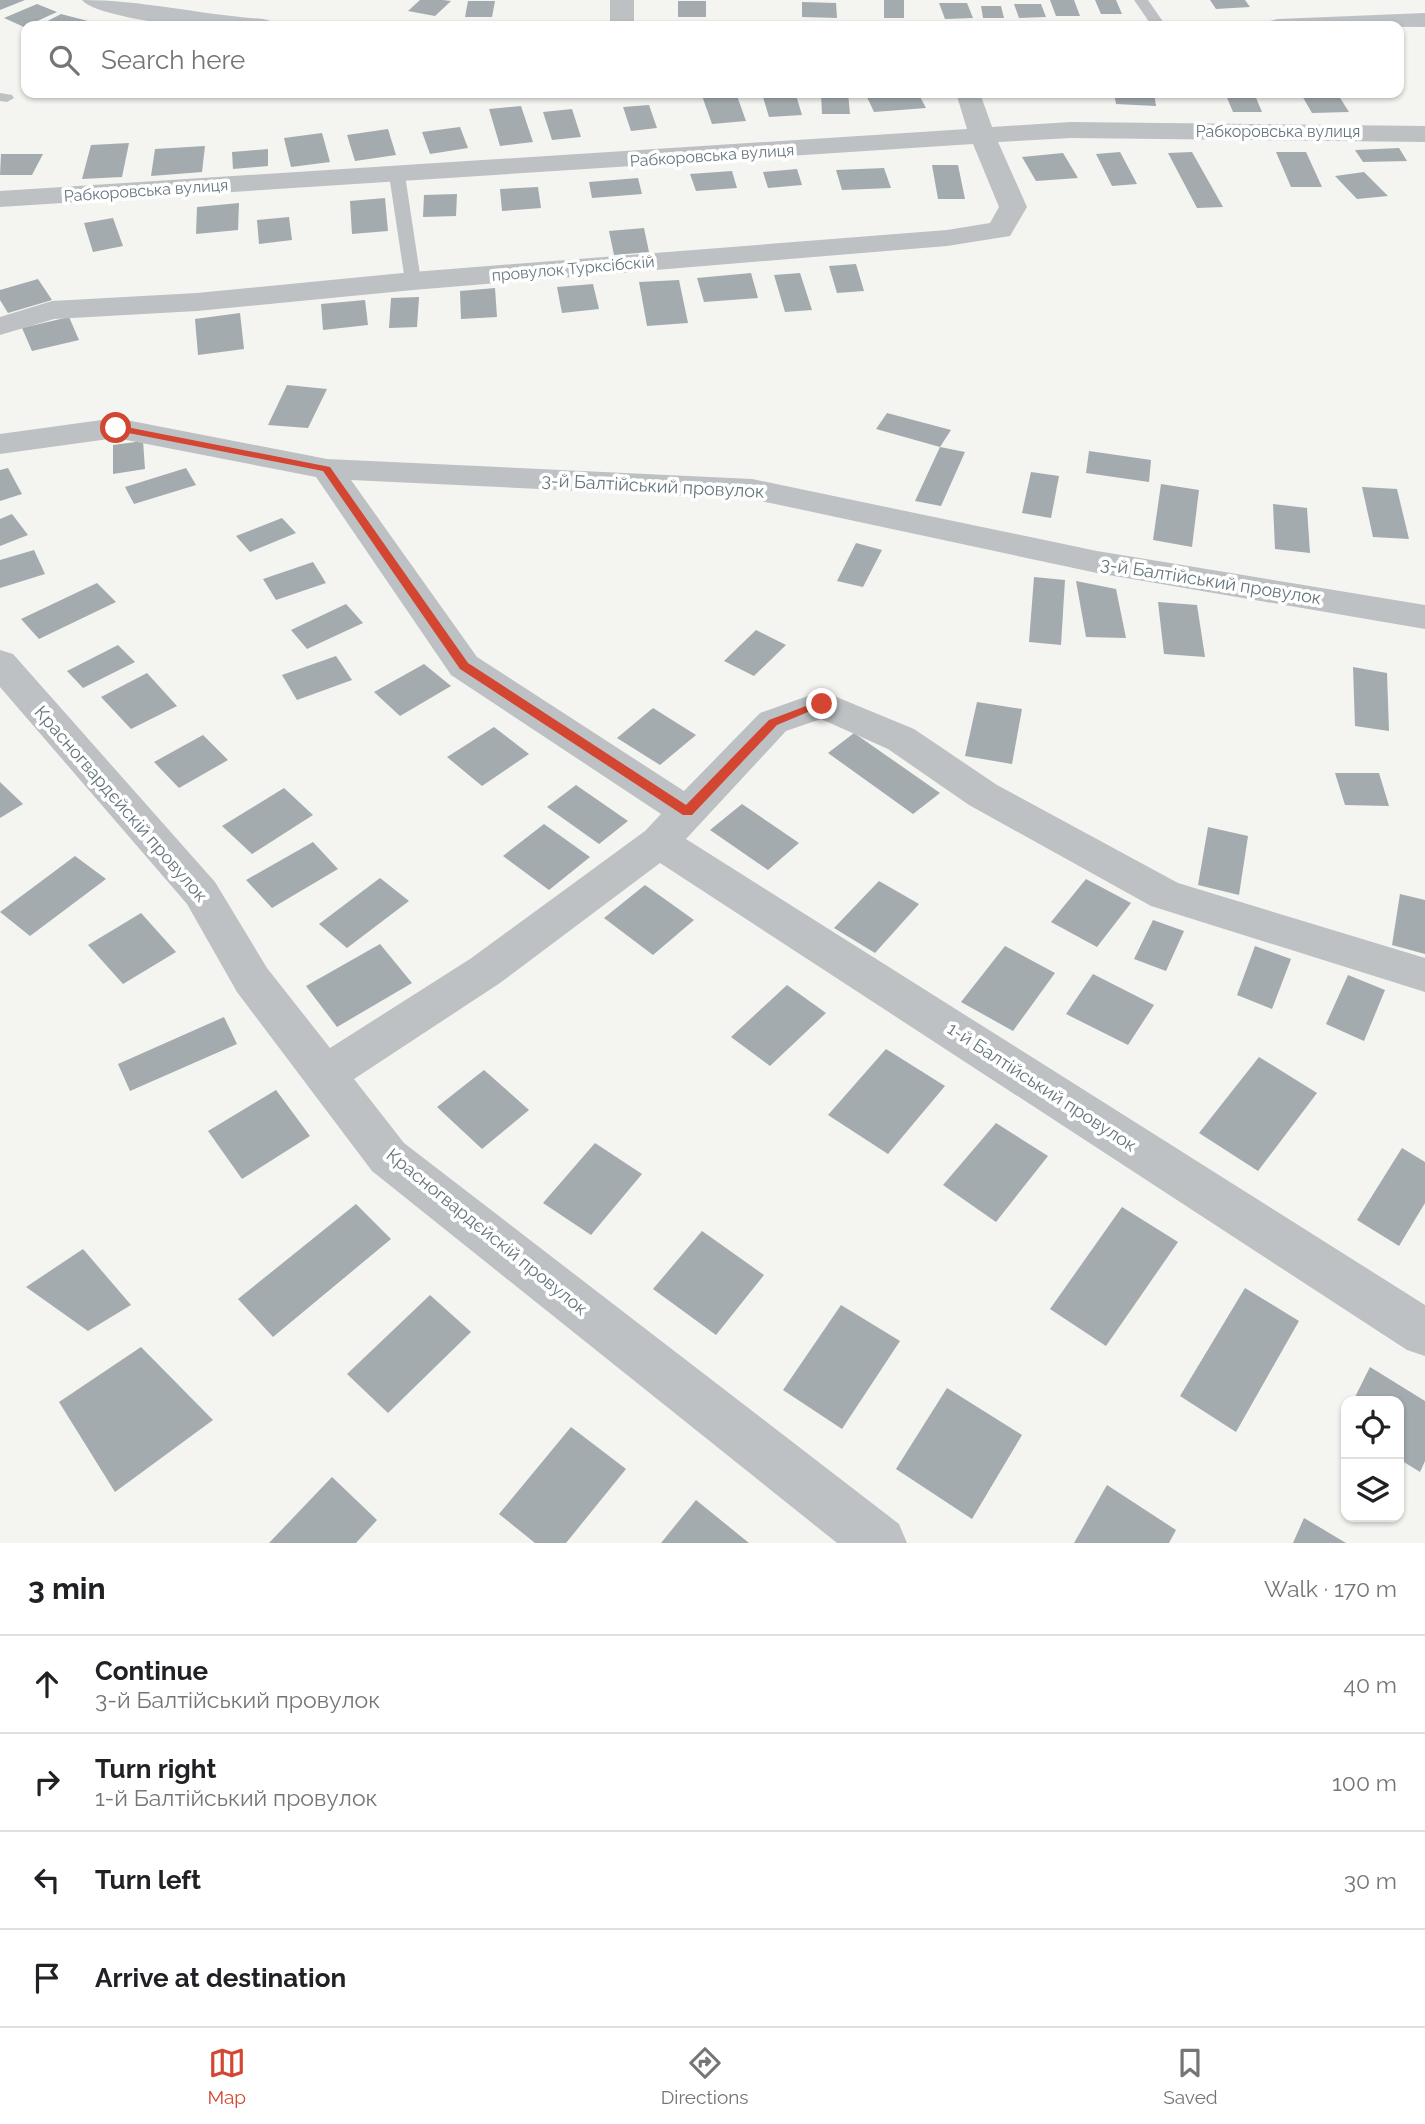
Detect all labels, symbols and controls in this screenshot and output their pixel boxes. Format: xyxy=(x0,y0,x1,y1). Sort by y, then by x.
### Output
search box xyxy=(21,21,1404,98)
icon: search xyxy=(45,41,83,79)
text: Search here xyxy=(101,45,245,75)
street label: Рабкоровська вулиця xyxy=(1196,122,1360,141)
street label: Рабкоровська вулиця xyxy=(629,140,795,171)
street label: Рабкоровська вулиця xyxy=(63,175,229,206)
street label: провулок Турксібскій xyxy=(491,252,655,285)
route start xyxy=(100,412,131,443)
street label: 3-й Балтійський провулок xyxy=(541,469,765,502)
street label: 3-й Балтійський провулок xyxy=(1099,553,1323,608)
route end xyxy=(806,688,837,719)
street label: Красногвардєйскій провулок xyxy=(31,701,212,906)
street label: 1-й Балтійський провулок xyxy=(944,1018,1141,1156)
street label: Красногвардєйскій провулок xyxy=(383,1144,592,1319)
map controls xyxy=(1341,1396,1404,1522)
button: locate xyxy=(1341,1396,1404,1459)
button: layers xyxy=(1341,1459,1404,1522)
text: 3 min xyxy=(28,1571,106,1606)
text: Walk · 170 m xyxy=(1264,1575,1397,1602)
text: Continue xyxy=(95,1656,208,1686)
icon: ahead xyxy=(28,1665,66,1703)
text: 40 m xyxy=(1343,1671,1397,1698)
text: 3-й Балтійський провулок xyxy=(95,1686,380,1713)
text: Turn right xyxy=(95,1754,216,1784)
icon: right xyxy=(28,1763,66,1801)
text: 100 m xyxy=(1332,1769,1397,1796)
text: 1-й Балтійський провулок xyxy=(95,1784,378,1811)
icon: left xyxy=(28,1861,66,1899)
text: Turn left xyxy=(95,1865,201,1895)
text: 30 m xyxy=(1344,1867,1397,1894)
icon: arrive xyxy=(28,1959,66,1997)
text: Arrive at destination xyxy=(95,1963,346,1993)
tab: Map xyxy=(207,2044,246,2108)
tab: Directions xyxy=(661,2044,749,2108)
tab: Saved xyxy=(1163,2044,1218,2108)

